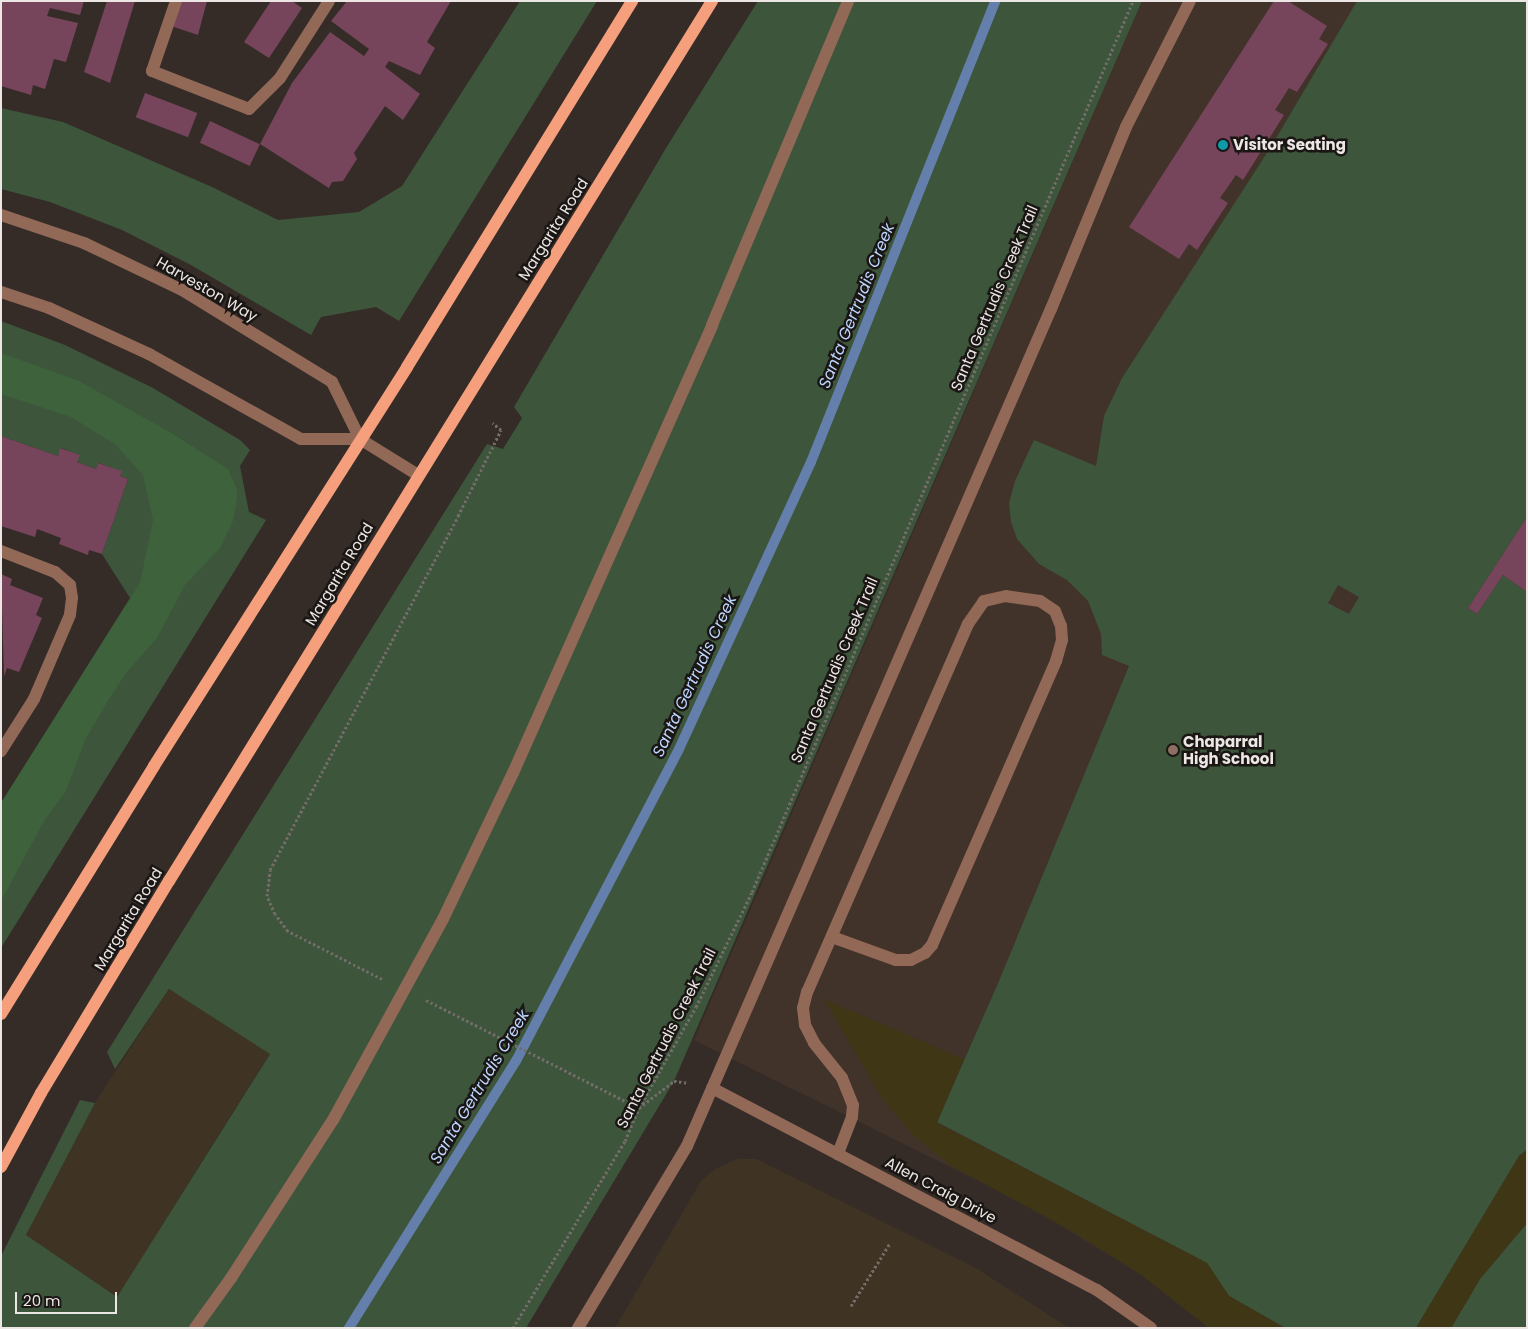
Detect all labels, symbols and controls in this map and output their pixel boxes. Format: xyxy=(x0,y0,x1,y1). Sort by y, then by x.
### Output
place label: Visitor Seating xyxy=(1233,136,1346,154)
marker: Visitor Seating xyxy=(1217,139,1229,151)
street label: Margarita Road xyxy=(514,175,592,283)
street label: Santa Gertrudis Creek Trail xyxy=(947,203,1041,393)
water label: Santa Gertrudis Creek xyxy=(815,221,899,391)
street label: Harveston Way xyxy=(153,253,261,325)
street label: Margarita Road xyxy=(301,519,377,629)
street label: Santa Gertrudis Creek Trail xyxy=(787,575,881,765)
water label: Santa Gertrudis Creek xyxy=(649,592,741,760)
place label: Chaparral High School xyxy=(1183,732,1274,767)
marker: Chaparral High School xyxy=(1167,744,1179,756)
street label: Margarita Road xyxy=(90,864,166,974)
street label: Santa Gertrudis Creek Trail xyxy=(613,945,719,1131)
water label: Santa Gertrudis Creek xyxy=(426,1006,534,1168)
street label: Allen Craig Drive xyxy=(882,1153,1000,1227)
scale bar xyxy=(18,1282,120,1314)
text: 20 m xyxy=(23,1290,61,1311)

